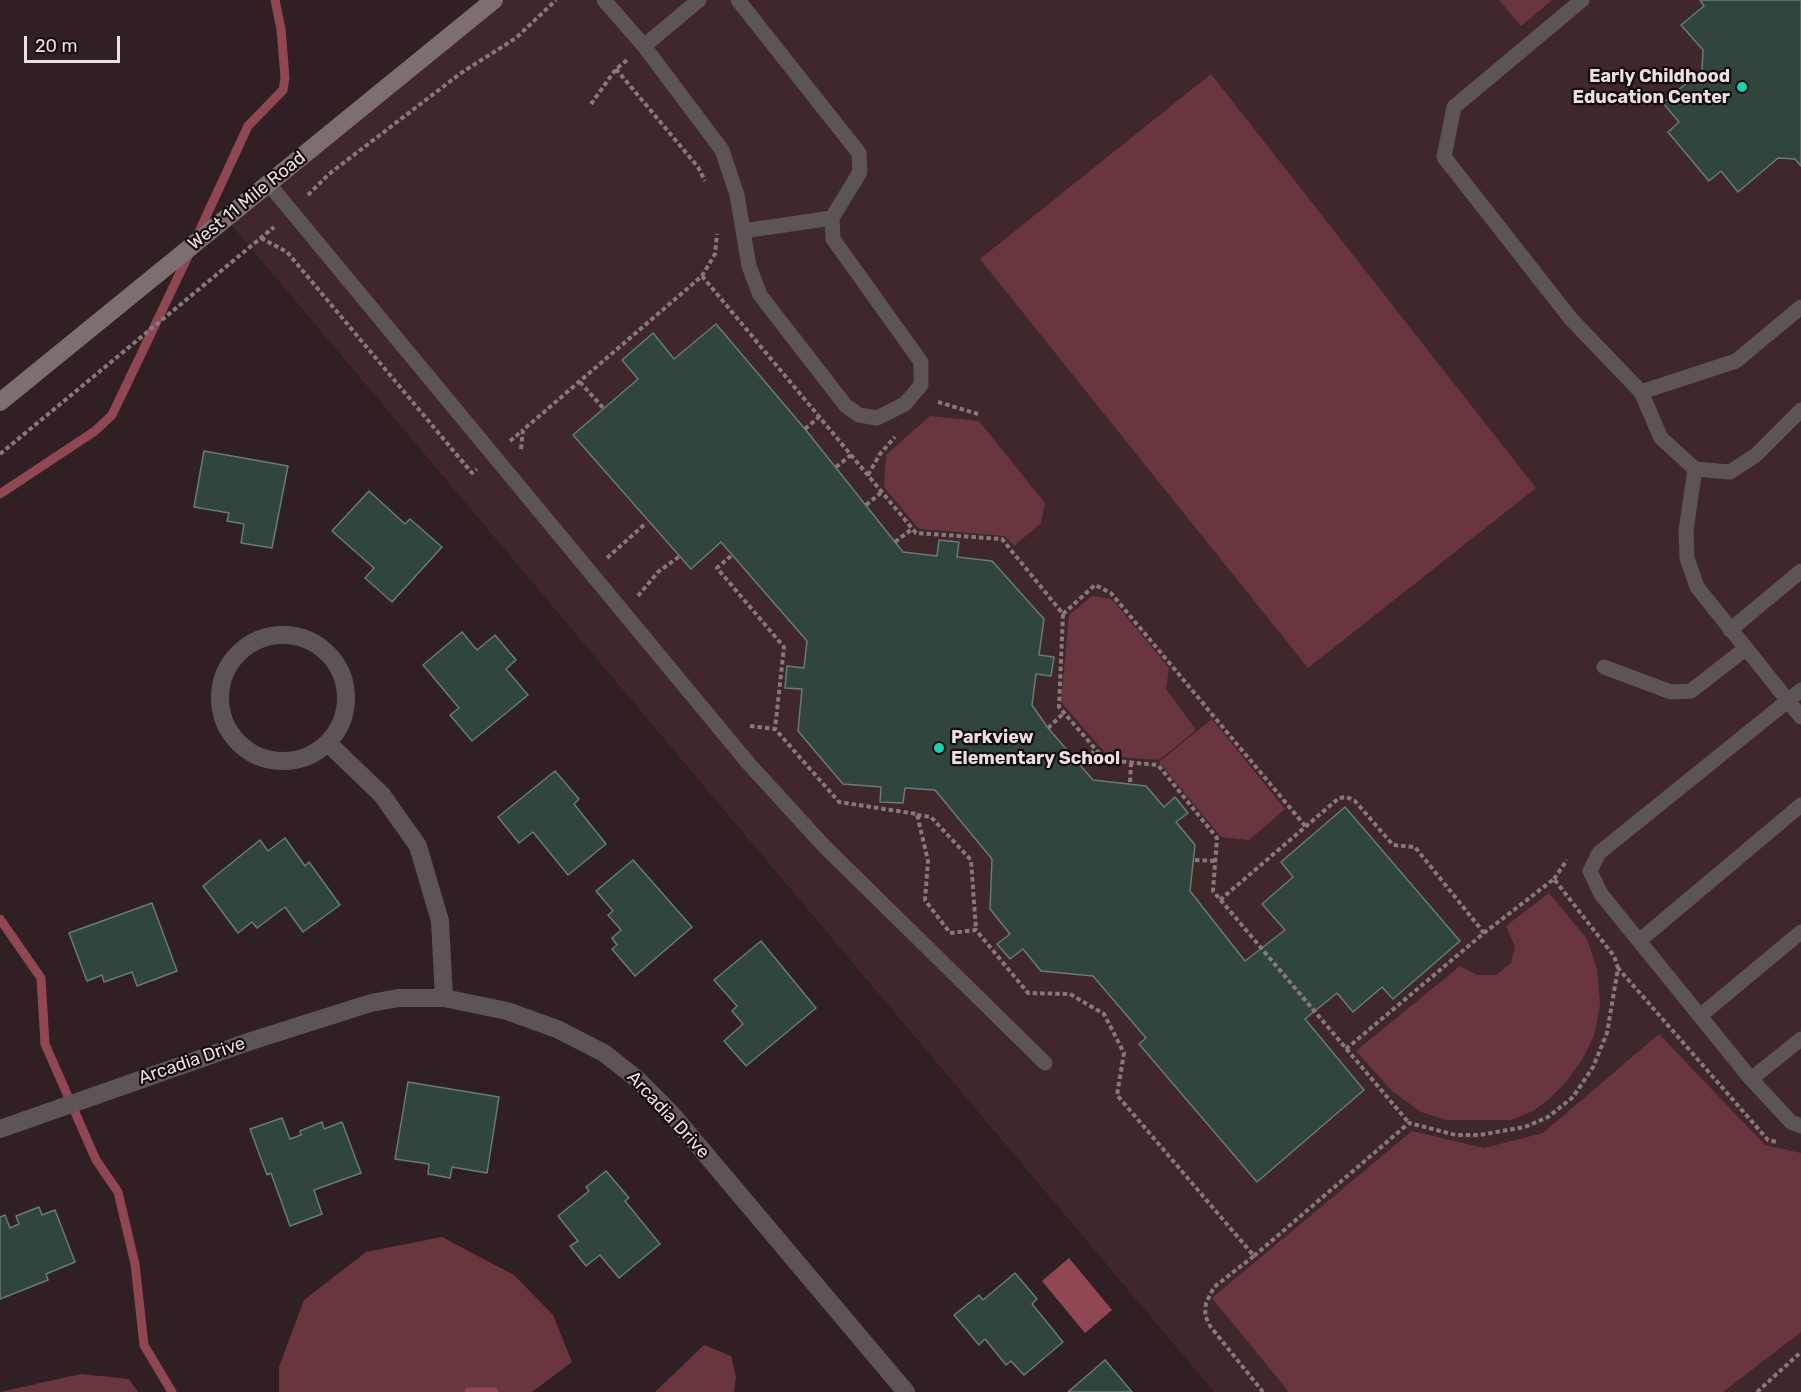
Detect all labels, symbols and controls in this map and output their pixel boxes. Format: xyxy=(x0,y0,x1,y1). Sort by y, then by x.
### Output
scale bar xyxy=(27,24,123,62)
text: 20 m xyxy=(35,35,77,57)
place label: Early Childhood Education Center xyxy=(1572,66,1730,109)
marker: Early Childhood Education Center xyxy=(1735,80,1749,94)
street label: West 11 Mile Road xyxy=(184,147,310,255)
place label: Parkview Elementary School xyxy=(951,727,1120,770)
marker: Parkview Elementary School xyxy=(932,741,946,755)
street label: Arcadia Drive xyxy=(136,1033,248,1089)
street label: Arcadia Drive xyxy=(622,1067,714,1163)

